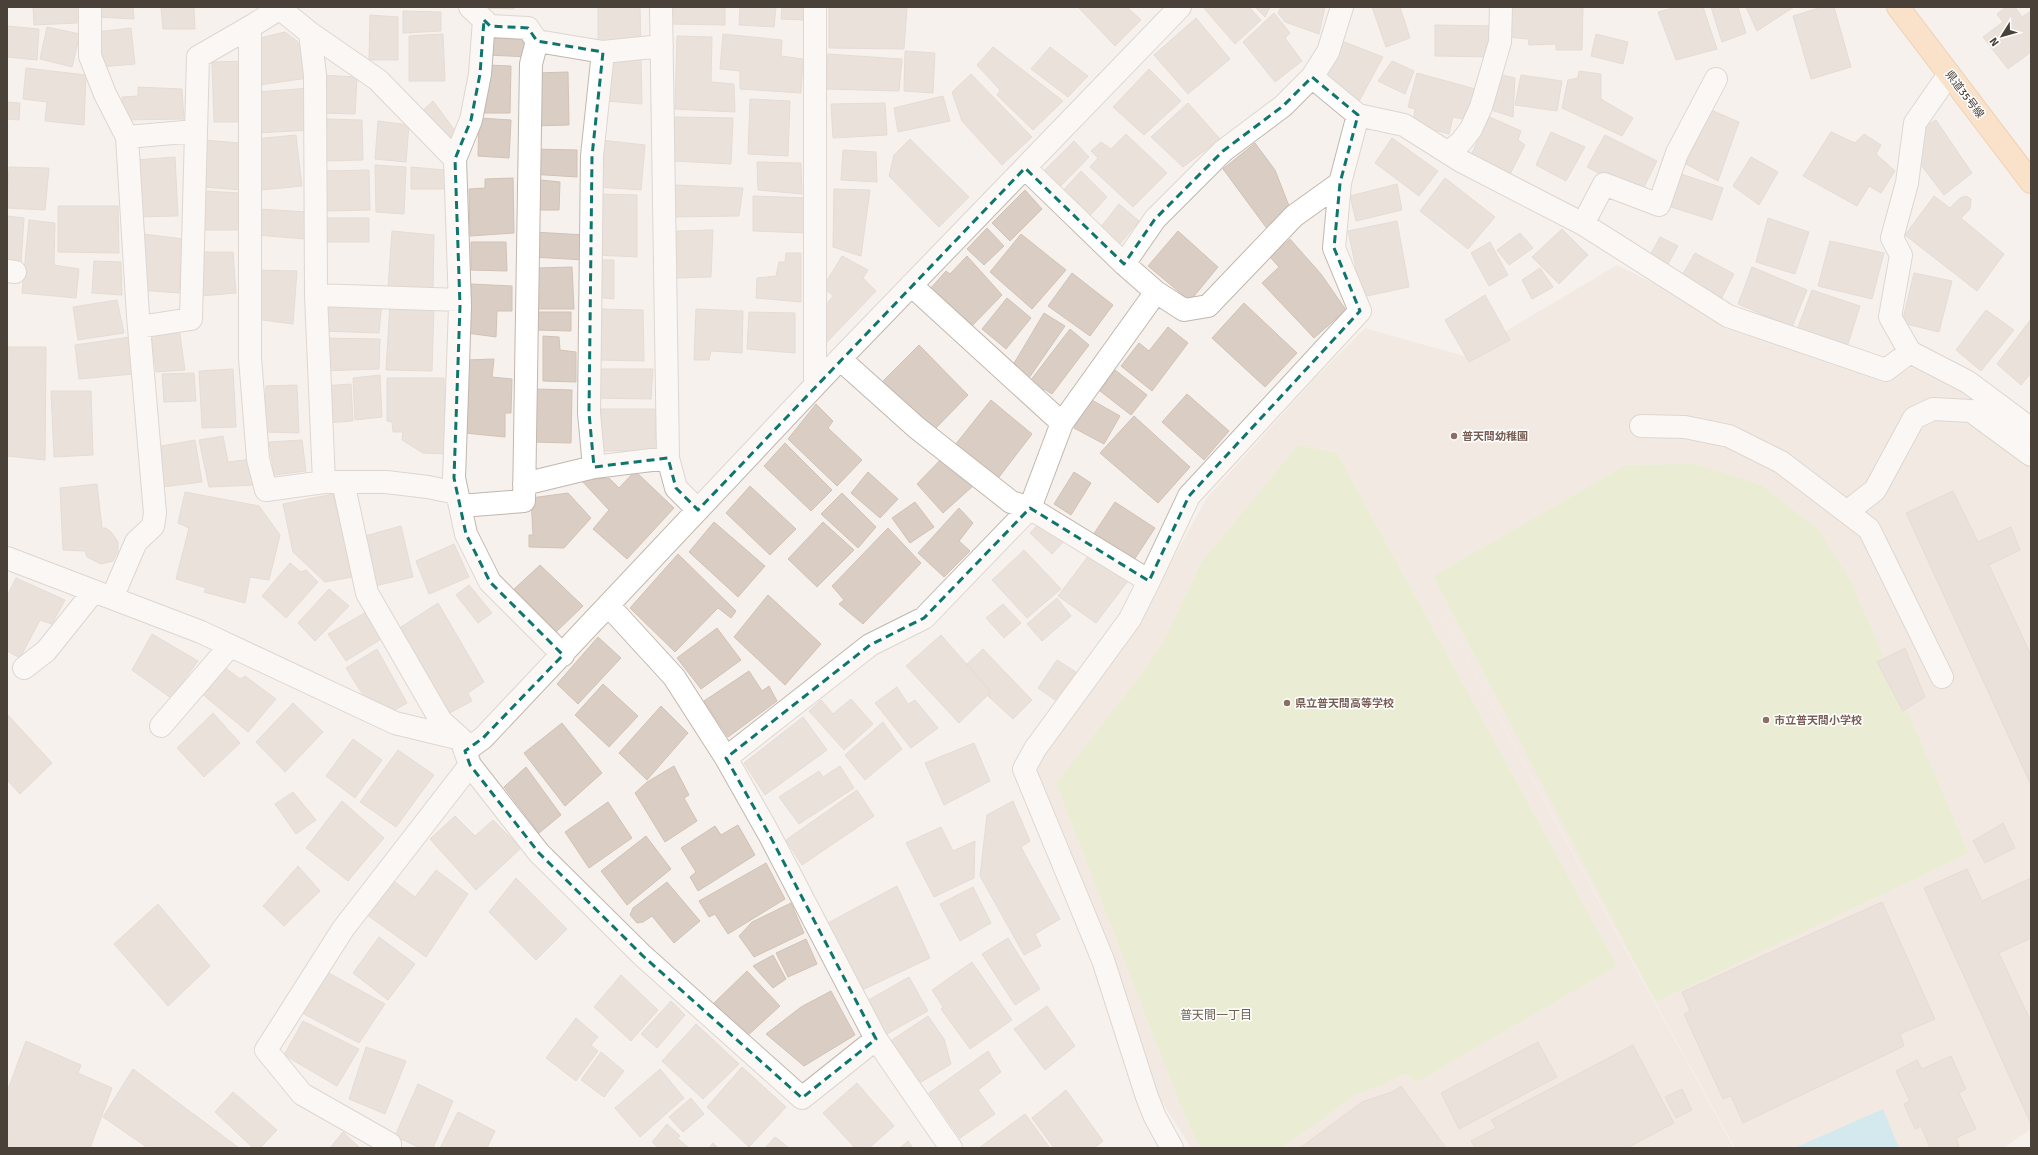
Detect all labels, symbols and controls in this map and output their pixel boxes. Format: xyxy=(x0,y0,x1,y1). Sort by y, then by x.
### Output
north arrow xyxy=(1982,16,2022,56)
text: N xyxy=(1987,35,2002,49)
street label: 県道35号線 xyxy=(1943,68,1987,121)
place label: 普天間幼稚園 xyxy=(1462,430,1528,443)
marker: 普天間幼稚園 xyxy=(1449,431,1459,441)
place label: 県立普天間高等学校 xyxy=(1295,697,1394,710)
marker: 県立普天間高等学校 xyxy=(1282,698,1292,708)
place label: 市立普天間小学校 xyxy=(1774,714,1862,727)
marker: 市立普天間小学校 xyxy=(1761,715,1771,725)
district label: 普天間一丁目 xyxy=(1180,1008,1252,1023)

